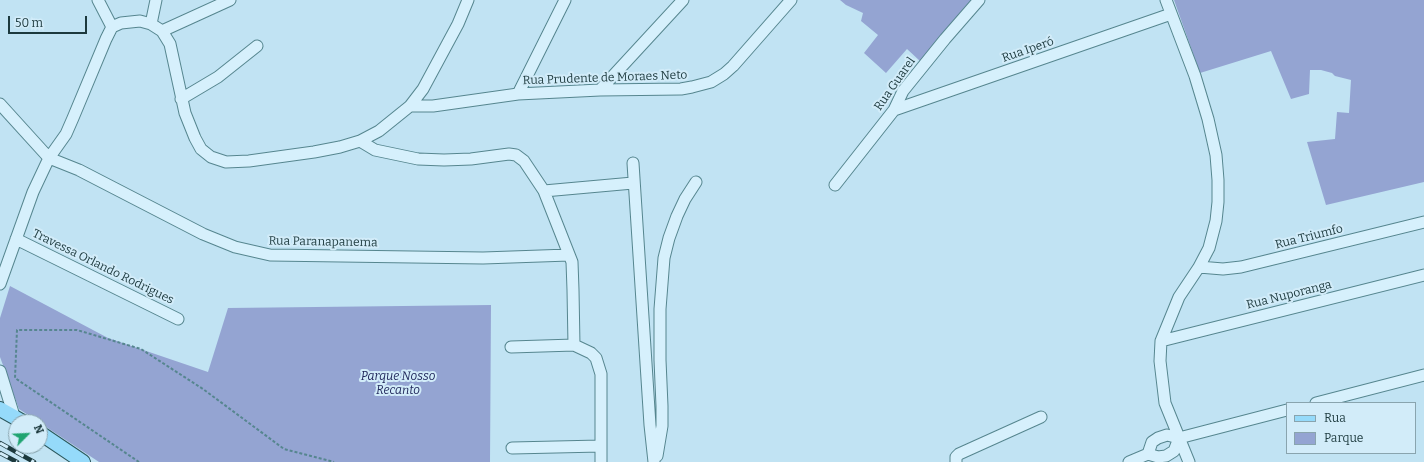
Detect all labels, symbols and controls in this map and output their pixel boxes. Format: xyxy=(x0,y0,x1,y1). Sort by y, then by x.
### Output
scale bar xyxy=(10,8,89,34)
text: 50 m xyxy=(15,16,43,30)
street label: Rua Iperó xyxy=(1000,34,1056,66)
street label: Rua Guarel xyxy=(871,55,919,113)
street label: Rua Prudente de Moraes Neto xyxy=(522,68,688,88)
street label: Rua Triumfo xyxy=(1274,222,1344,252)
street label: Travessa Orlando Rodrigues xyxy=(30,226,176,308)
street label: Rua Paranapanema xyxy=(268,234,378,250)
street label: Rua Nuporanga xyxy=(1245,277,1333,313)
park label: Parque Nosso Recanto xyxy=(361,370,435,398)
legend xyxy=(1286,402,1416,454)
text: Rua xyxy=(1324,411,1346,425)
north arrow xyxy=(8,414,48,454)
text: N xyxy=(31,423,46,436)
text: Parque xyxy=(1324,431,1363,445)

